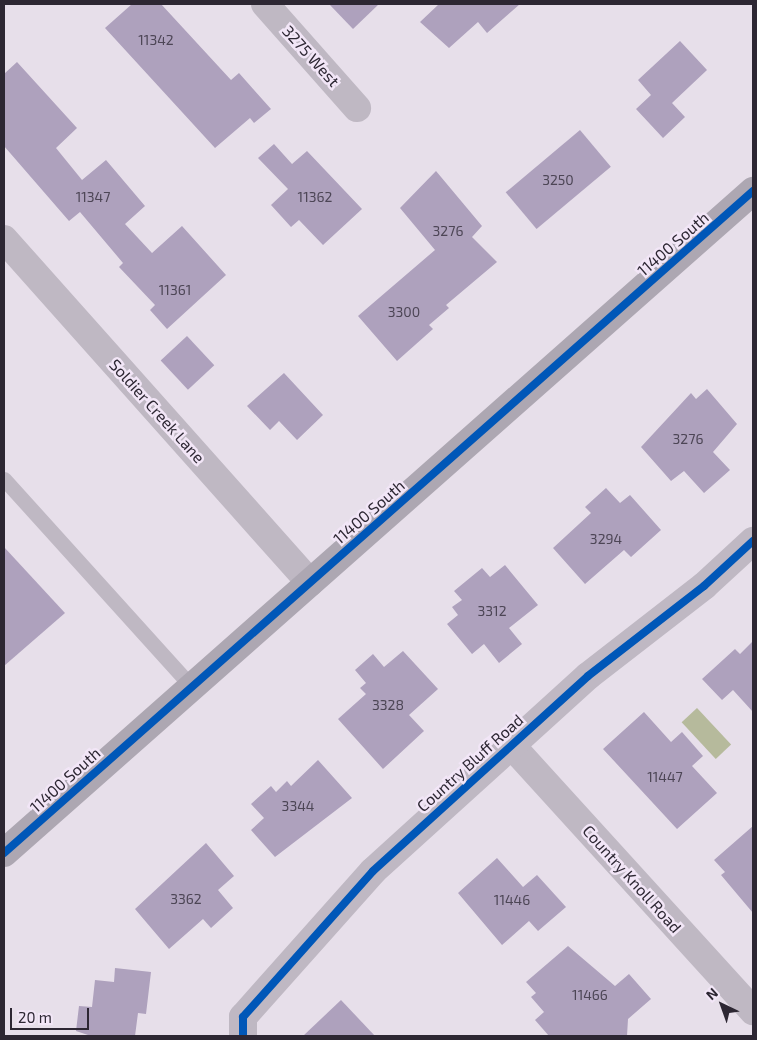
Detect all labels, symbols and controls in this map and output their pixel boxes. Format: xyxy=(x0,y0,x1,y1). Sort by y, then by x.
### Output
street label: 3275 West xyxy=(278,21,344,91)
house number: 11342 xyxy=(138,32,174,48)
house number: 3250 xyxy=(542,172,574,188)
house number: 11347 xyxy=(76,189,110,205)
house number: 11362 xyxy=(298,189,332,205)
street label: 11400 South xyxy=(633,208,713,280)
house number: 3276 xyxy=(433,223,463,239)
house number: 11361 xyxy=(159,282,191,298)
house number: 3300 xyxy=(388,304,420,320)
street label: Soldier Creek Lane xyxy=(105,355,209,467)
house number: 3276 xyxy=(673,431,703,447)
street label: 11400 South xyxy=(329,476,409,548)
house number: 3294 xyxy=(590,531,622,547)
house number: 3312 xyxy=(477,603,507,619)
house number: 3328 xyxy=(372,697,404,713)
street label: Country Bluff Road xyxy=(413,710,527,816)
street label: 11400 South xyxy=(26,743,104,817)
house number: 11447 xyxy=(647,769,683,785)
house number: 3344 xyxy=(282,798,314,814)
street label: Country Knoll Road xyxy=(578,821,686,937)
house number: 3362 xyxy=(170,891,202,907)
house number: 11446 xyxy=(494,892,530,908)
north arrow xyxy=(697,980,747,1030)
text: N xyxy=(702,984,721,1003)
house number: 11466 xyxy=(572,987,608,1003)
scale bar xyxy=(12,998,91,1030)
text: 20 m xyxy=(18,1008,52,1026)

